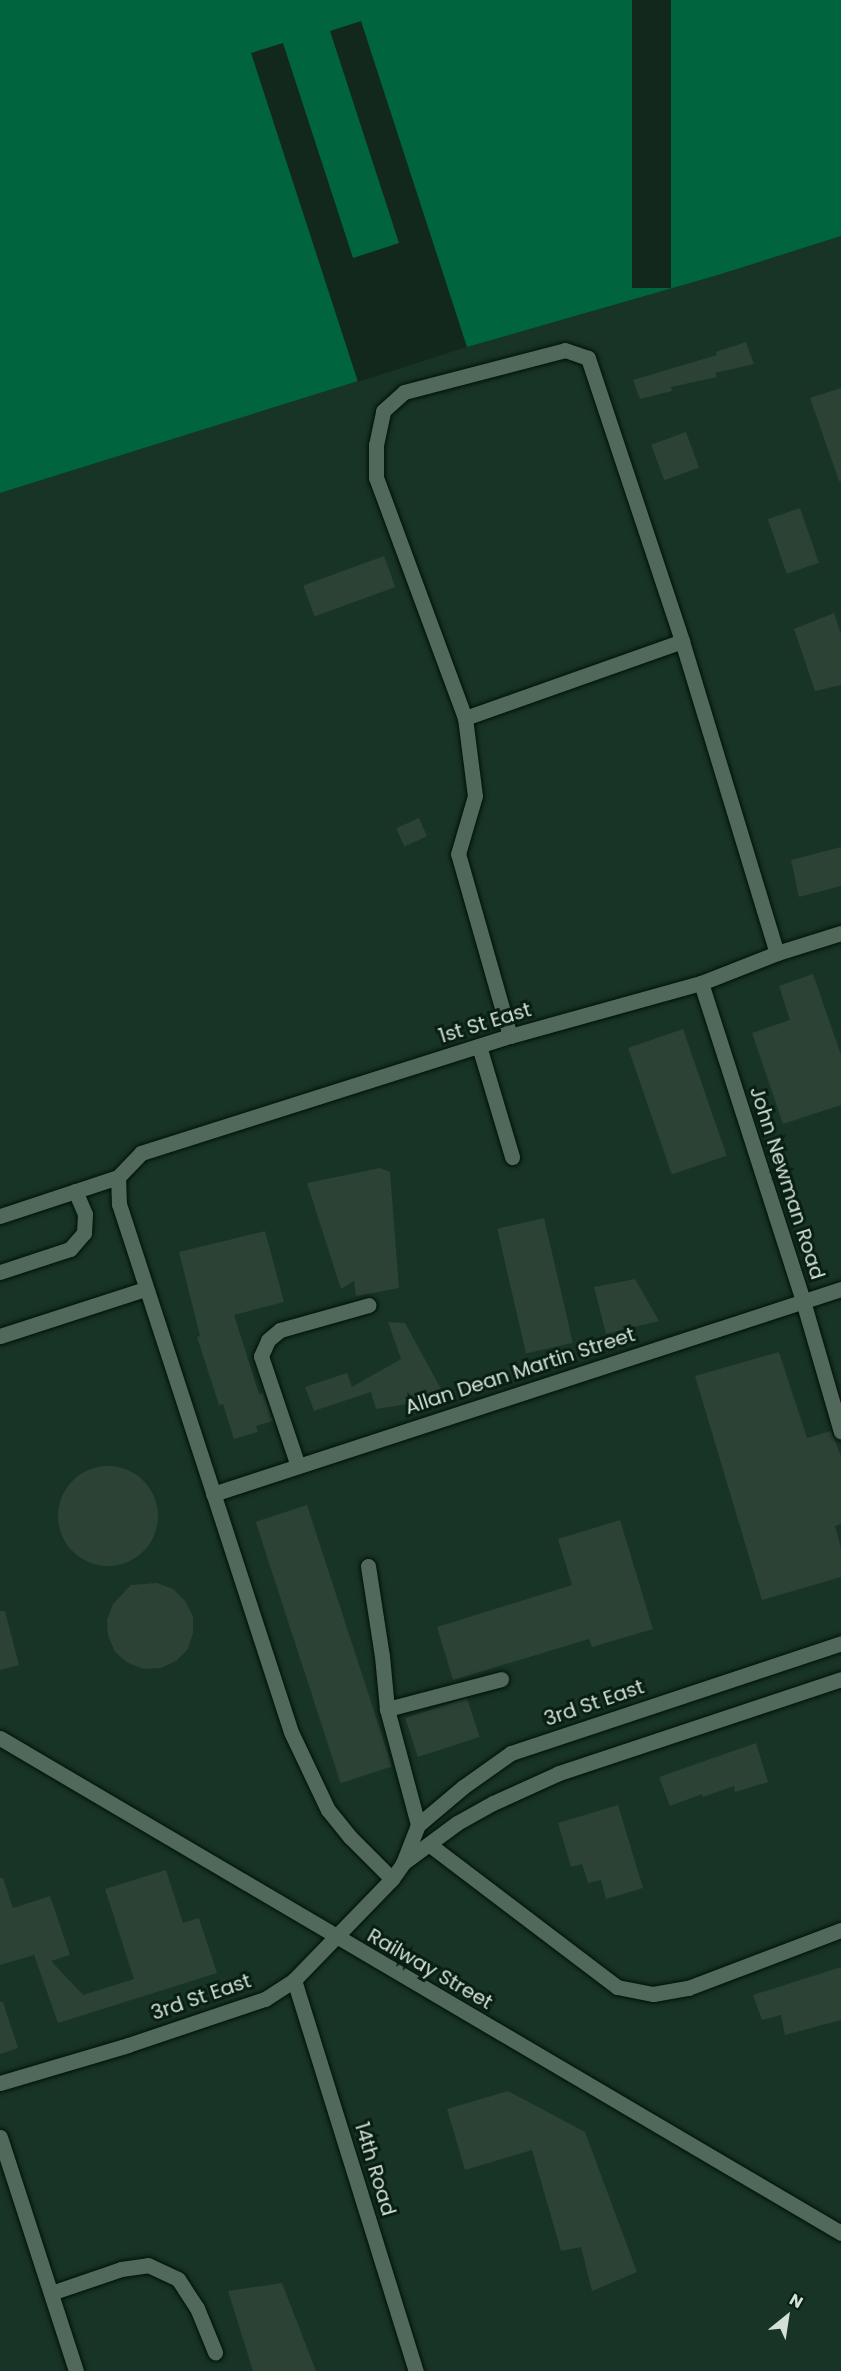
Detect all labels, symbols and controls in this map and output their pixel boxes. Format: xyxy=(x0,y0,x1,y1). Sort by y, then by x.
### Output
street label: 1st St East xyxy=(436,998,534,1048)
street label: John Newman Road xyxy=(744,1083,830,1283)
street label: Allan Dean Martin Street xyxy=(402,1322,638,1420)
street label: 3rd St East xyxy=(541,1675,647,1731)
street label: Railway Street xyxy=(363,1923,497,2015)
street label: 3rd St East xyxy=(148,1969,254,2025)
street label: 14th Road xyxy=(349,2119,401,2219)
north arrow xyxy=(757,2287,817,2347)
text: N xyxy=(785,2288,807,2314)

